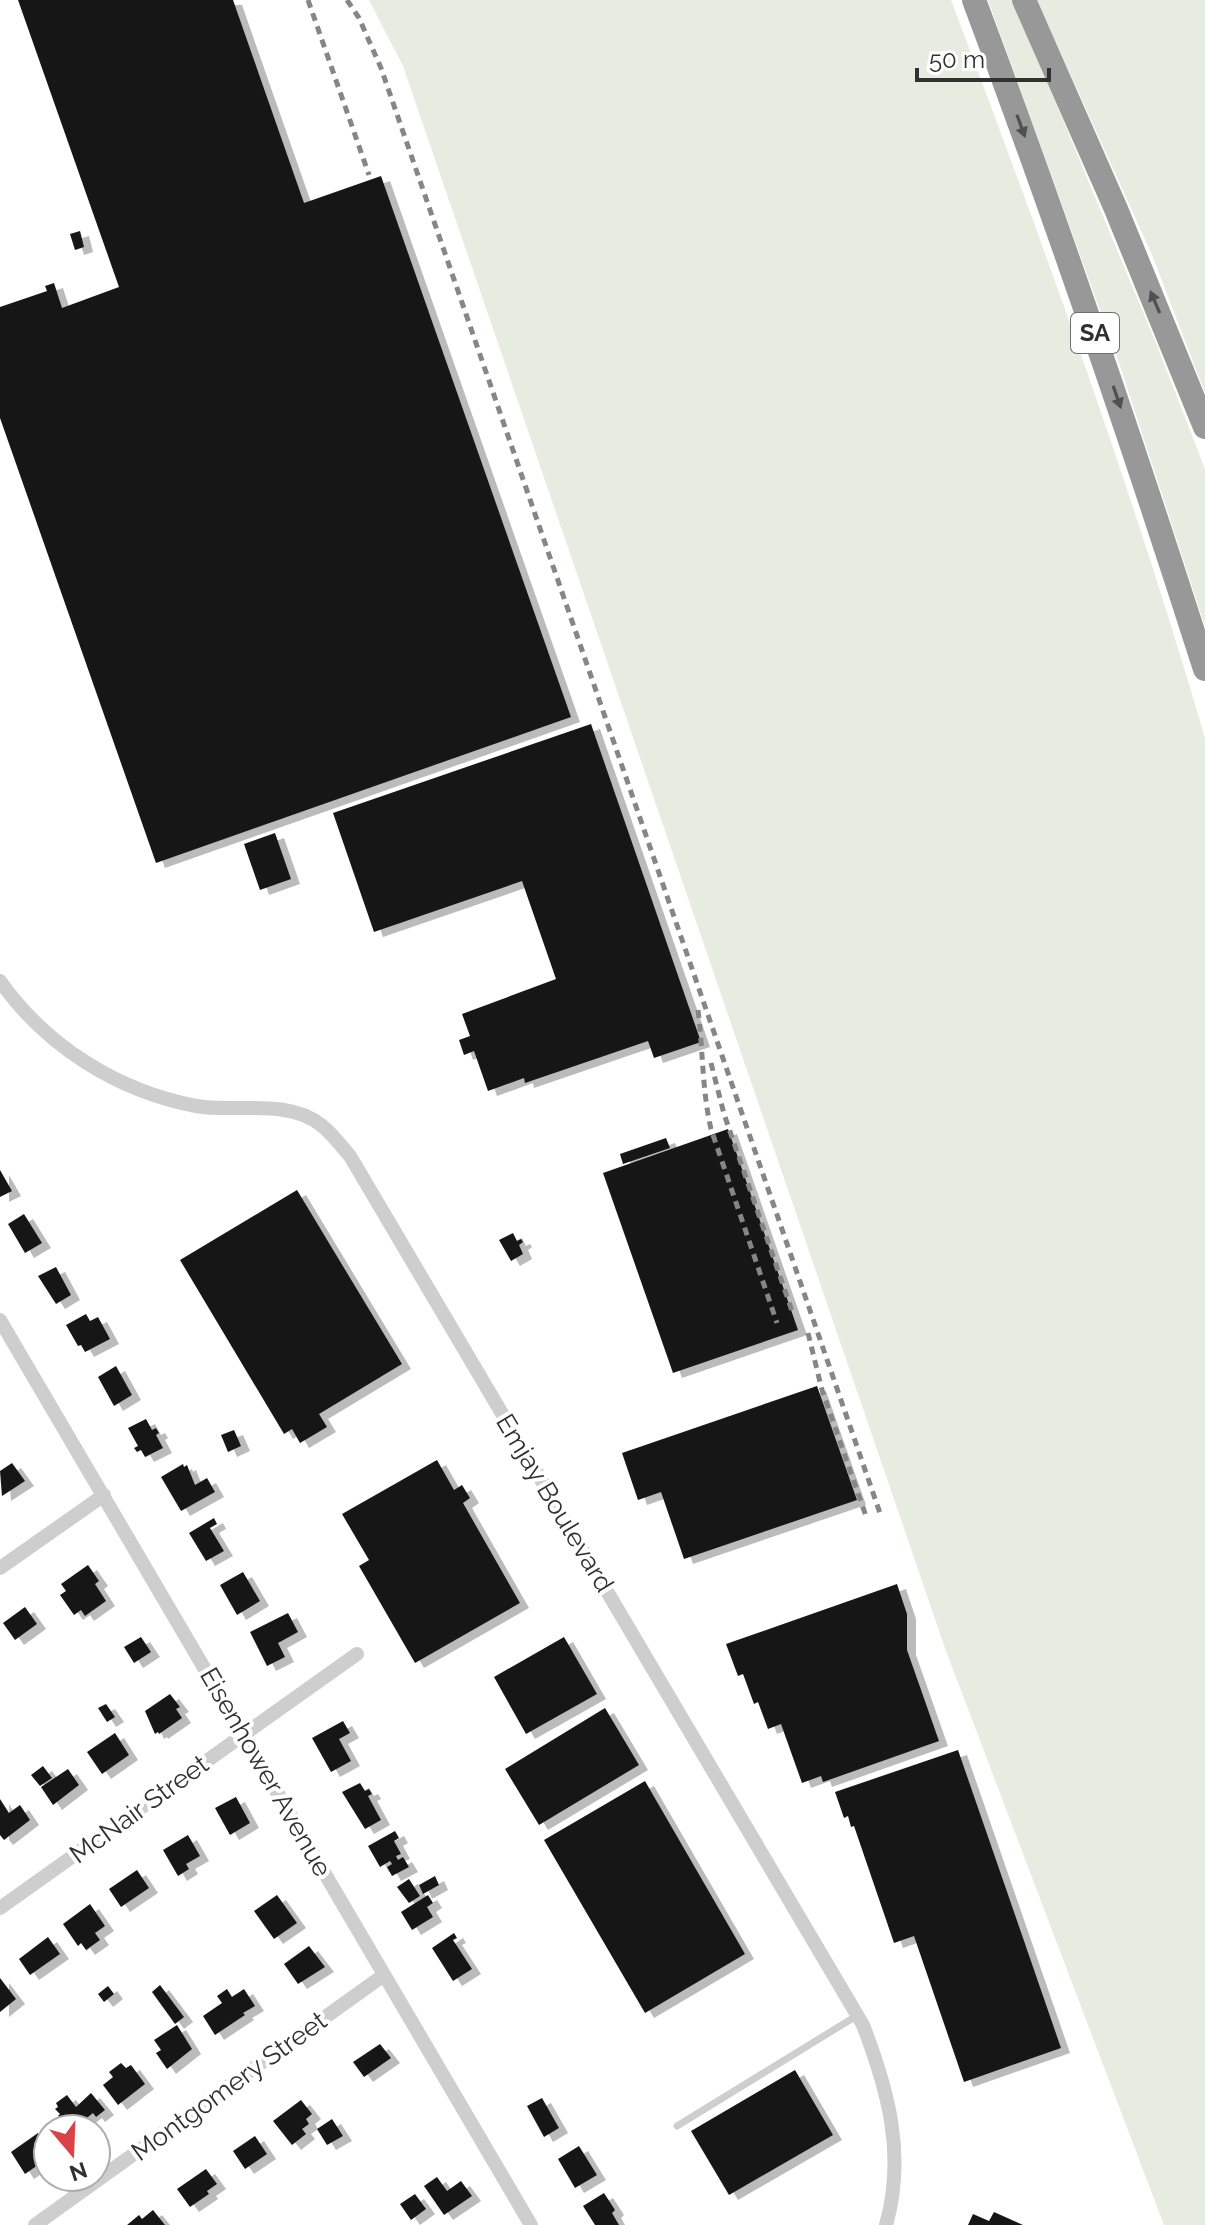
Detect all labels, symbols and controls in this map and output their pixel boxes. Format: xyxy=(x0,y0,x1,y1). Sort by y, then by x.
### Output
scale bar xyxy=(917,32,1049,82)
text: 50 m xyxy=(929,45,985,74)
one-way arrow xyxy=(1015,114,1028,138)
one-way arrow xyxy=(1149,290,1162,314)
road number: SA xyxy=(1071,313,1119,353)
one-way arrow xyxy=(1111,385,1123,409)
street label: Emjay Boulevard xyxy=(490,1409,620,1597)
street label: Eisenhower Avenue xyxy=(194,1662,338,1882)
street label: McNair Street xyxy=(64,1749,214,1869)
street label: Montgomery Street xyxy=(126,2005,333,2167)
north arrow xyxy=(32,2113,112,2193)
text: N xyxy=(66,2157,91,2187)

